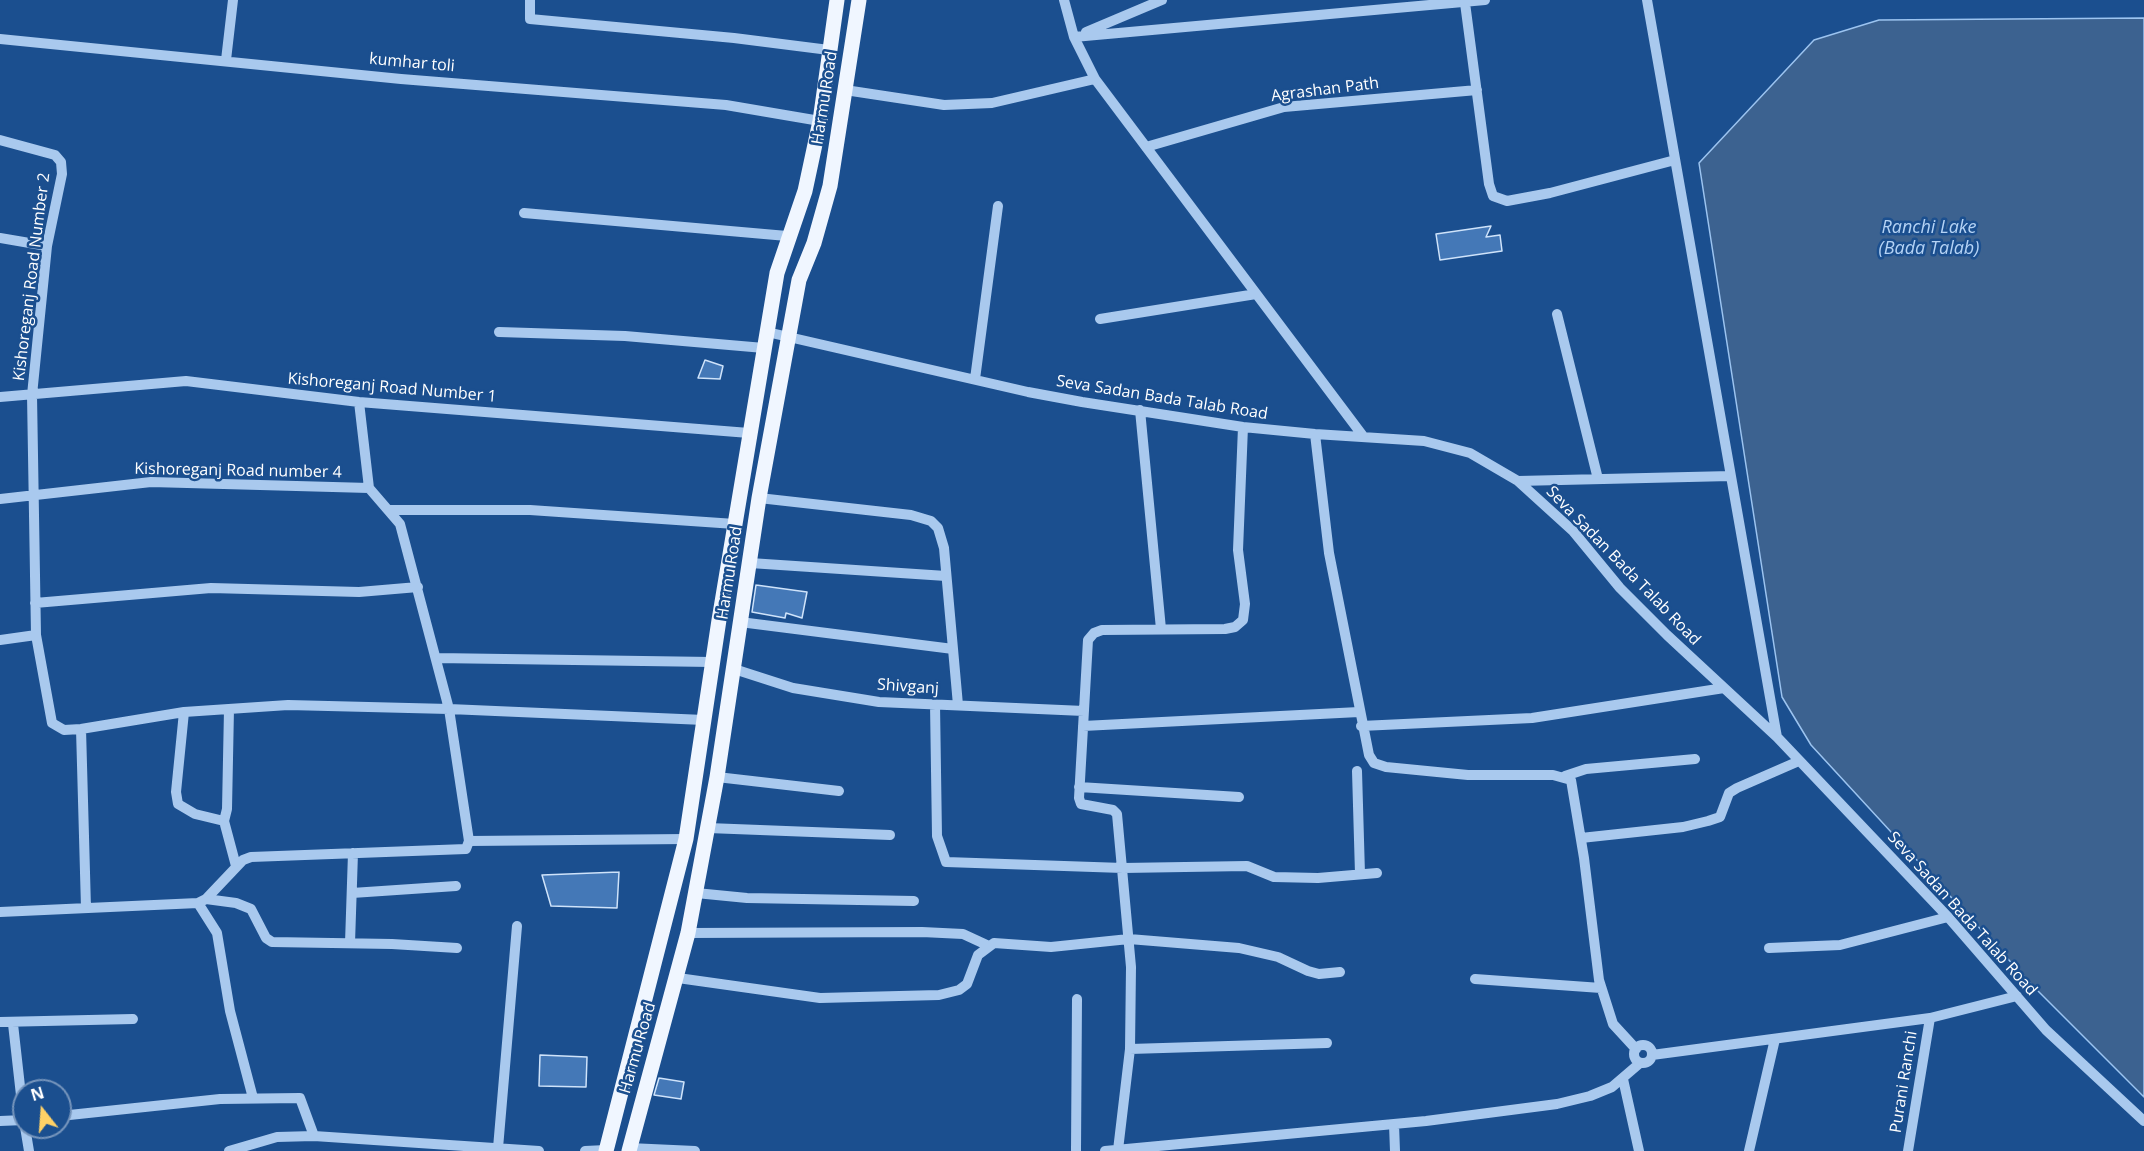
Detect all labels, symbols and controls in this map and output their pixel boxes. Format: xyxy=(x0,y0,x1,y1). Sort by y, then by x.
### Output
street label: kumhar toli xyxy=(368,50,456,76)
street label: Harmu Road xyxy=(808,50,842,146)
street label: Agrashan Path xyxy=(1270,74,1380,106)
street label: Kishoreganj Road Number 2 xyxy=(10,172,54,382)
water label: Ranchi Lake (Bada Talab) xyxy=(1879,217,1979,260)
street label: Kishoreganj Road Number 1 xyxy=(287,369,497,407)
street label: Seva Sadan Bada Talab Road xyxy=(1055,372,1269,424)
street label: Kishoreganj Road number 4 xyxy=(134,460,342,482)
street label: Seva Sadan Bada Talab Road xyxy=(1542,482,1704,650)
street label: Harmu Road xyxy=(713,525,747,621)
street label: Shivganj xyxy=(876,675,940,699)
street label: Seva Sadan Bada Talab Road xyxy=(1883,828,2041,1000)
street label: Harmu Road xyxy=(616,1000,660,1096)
street label: Purani Ranchi xyxy=(1886,1030,1922,1134)
north arrow xyxy=(12,1079,72,1139)
text: N xyxy=(28,1081,47,1106)

